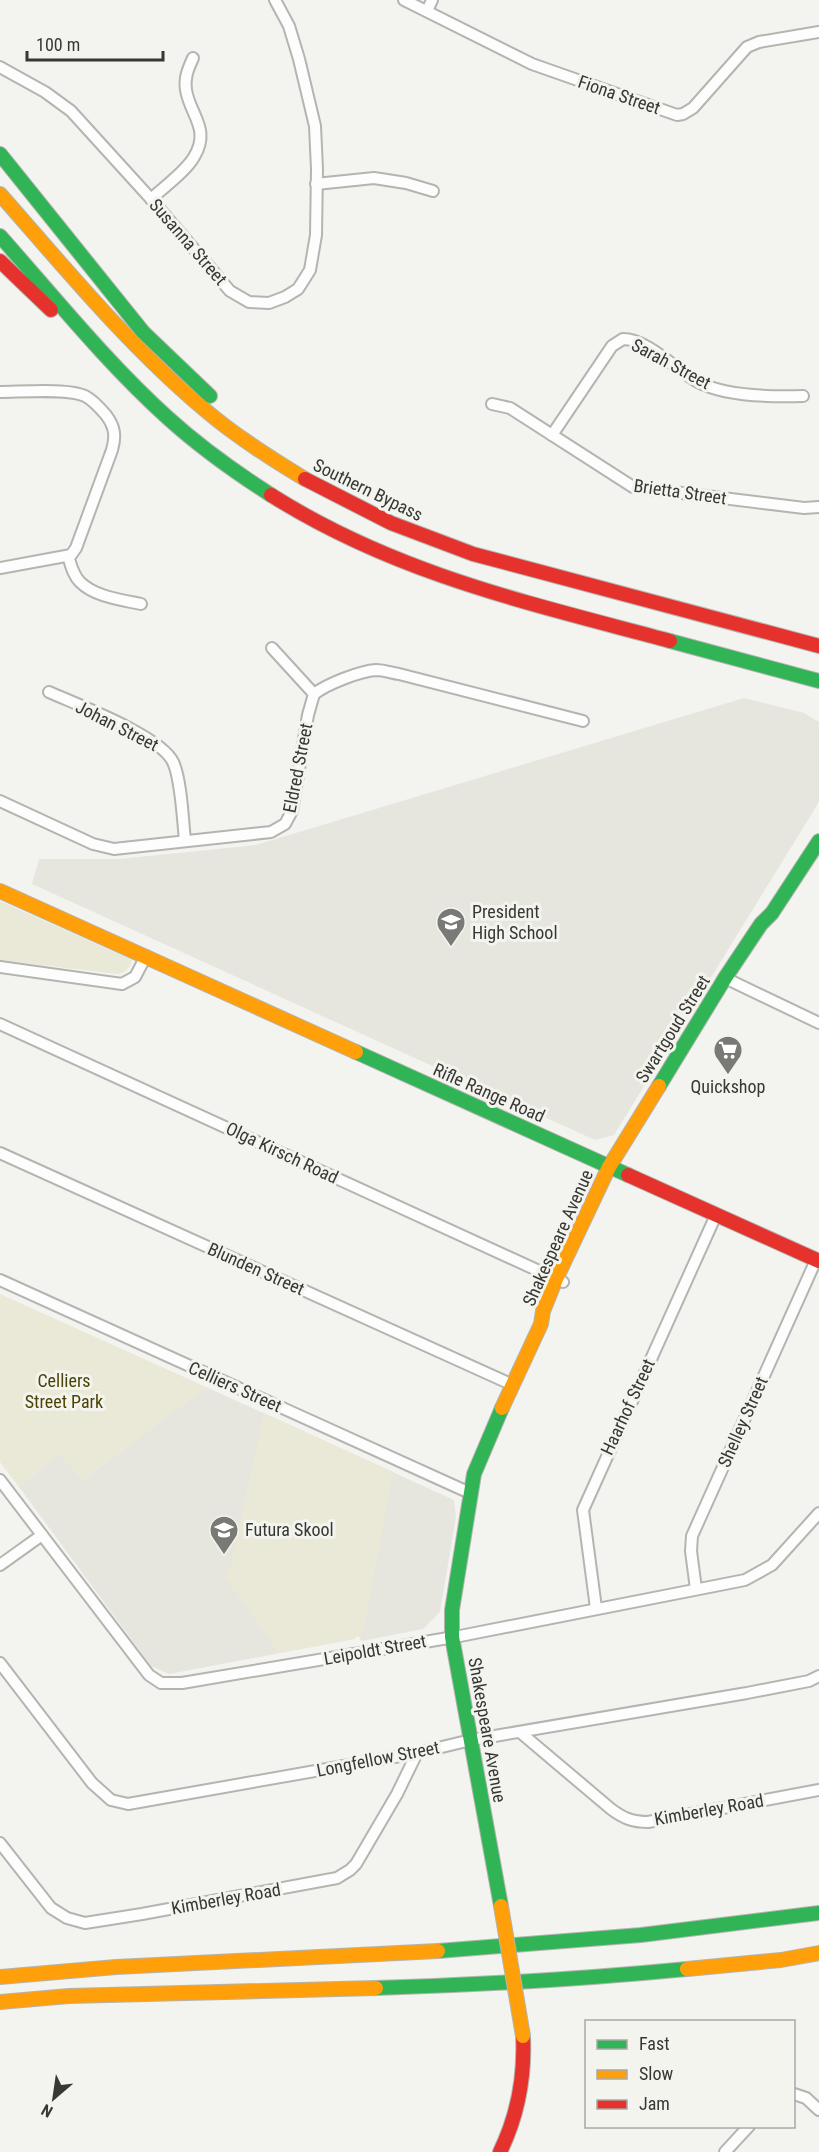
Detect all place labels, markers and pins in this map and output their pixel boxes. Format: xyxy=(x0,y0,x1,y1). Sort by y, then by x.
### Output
place label: President High School xyxy=(472,901,558,943)
school or university icon: President High School xyxy=(435,906,467,948)
supermarket icon: Quickshop xyxy=(712,1034,744,1076)
place label: Quickshop xyxy=(691,1076,766,1097)
school or university icon: Futura Skool xyxy=(208,1514,240,1556)
place label: Futura Skool xyxy=(245,1519,334,1540)

